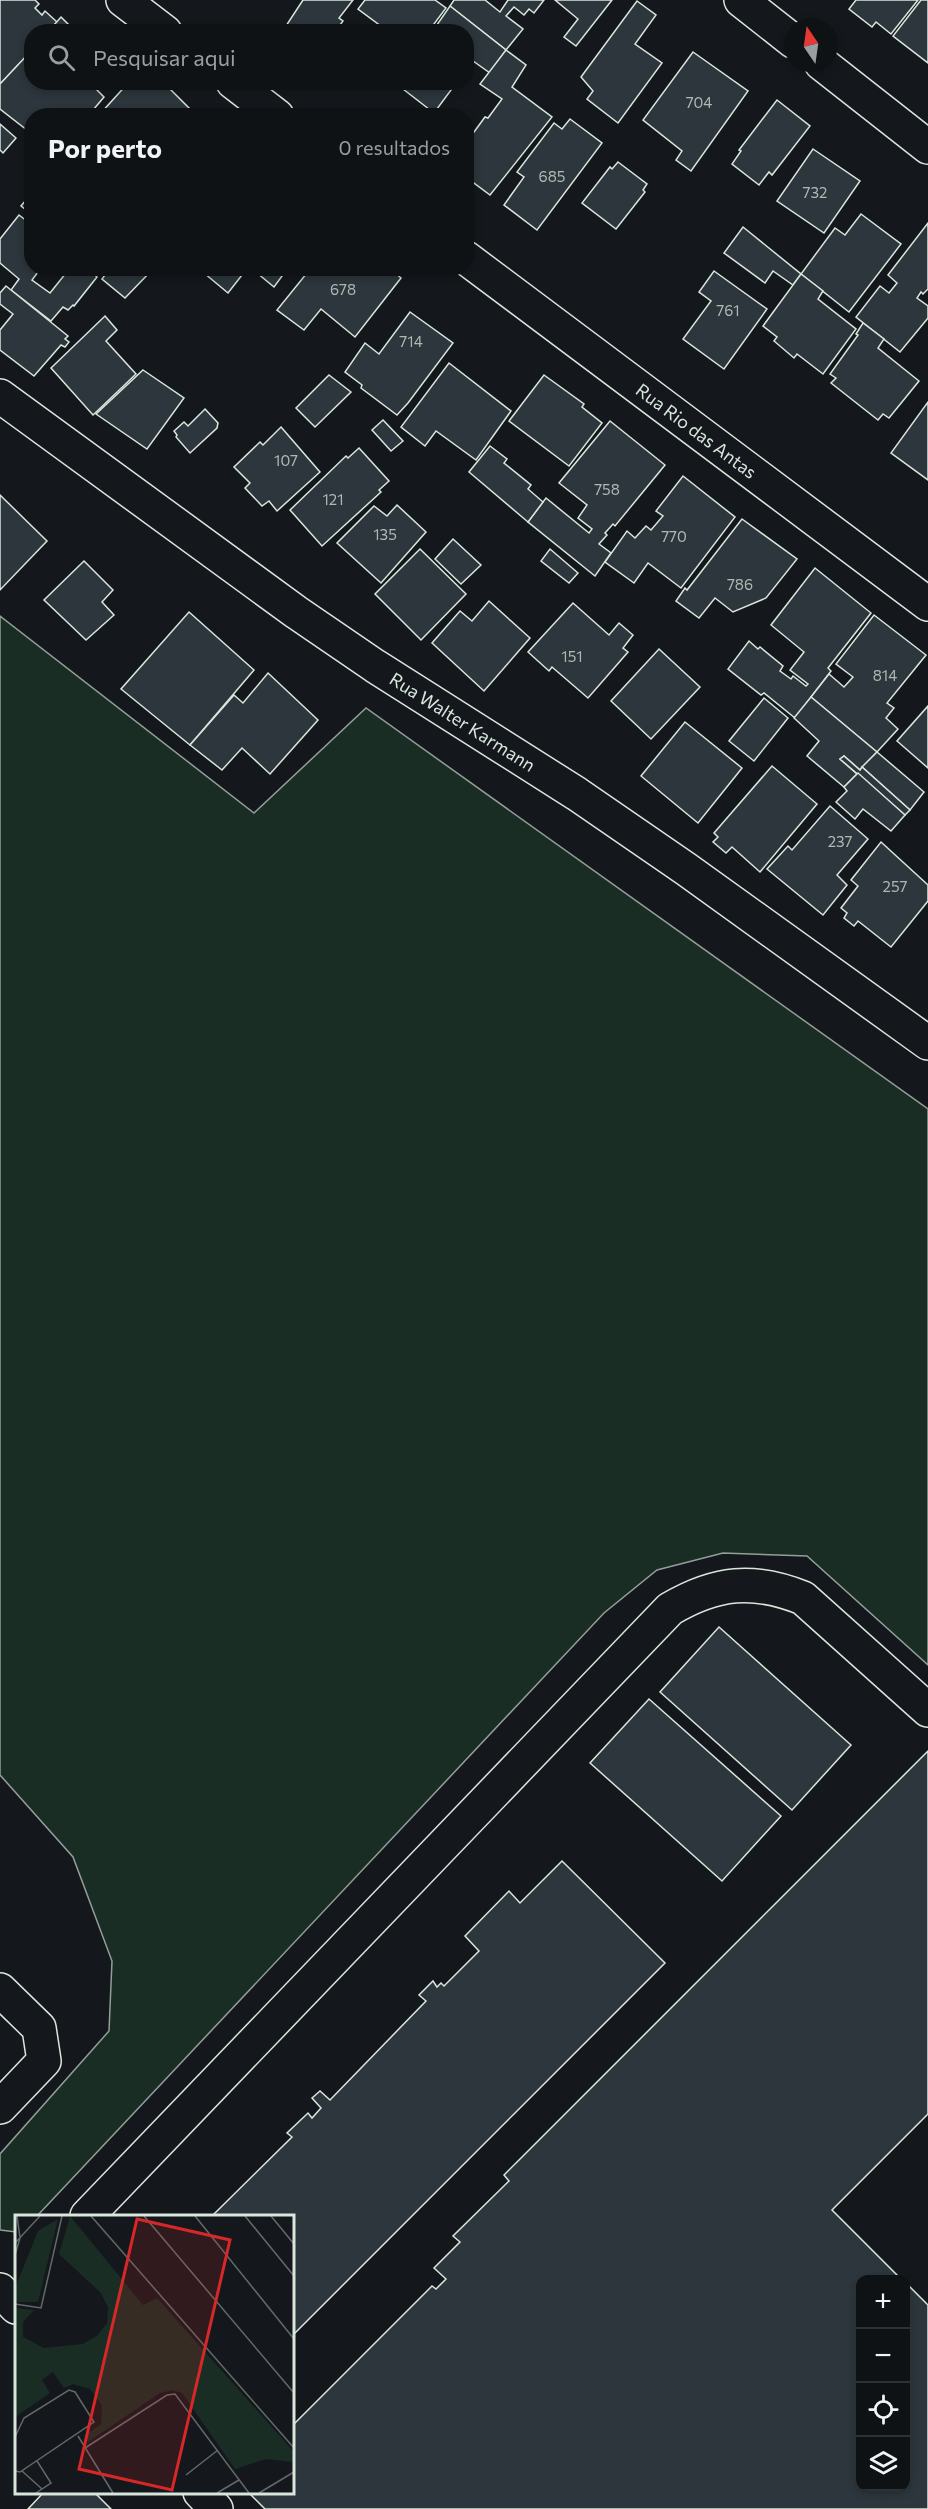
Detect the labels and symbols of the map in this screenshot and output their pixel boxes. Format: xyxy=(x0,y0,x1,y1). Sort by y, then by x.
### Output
north arrow xyxy=(784,18,838,72)
house number: 704 xyxy=(686,93,712,111)
house number: 685 xyxy=(539,167,565,185)
house number: 732 xyxy=(803,183,827,201)
house number: 678 xyxy=(330,280,356,298)
house number: 761 xyxy=(716,301,740,319)
house number: 714 xyxy=(399,332,423,350)
street label: Rua Rio das Antas xyxy=(632,378,761,483)
house number: 107 xyxy=(274,451,298,469)
house number: 758 xyxy=(594,480,620,498)
house number: 121 xyxy=(322,490,344,508)
house number: 135 xyxy=(373,525,397,543)
house number: 770 xyxy=(661,527,687,545)
house number: 786 xyxy=(727,575,753,593)
house number: 151 xyxy=(561,647,583,665)
house number: 814 xyxy=(873,666,897,684)
street label: Rua Walter Karmann xyxy=(386,667,540,776)
house number: 237 xyxy=(828,832,852,850)
house number: 257 xyxy=(883,877,908,895)
inset map xyxy=(15,2215,294,2494)

